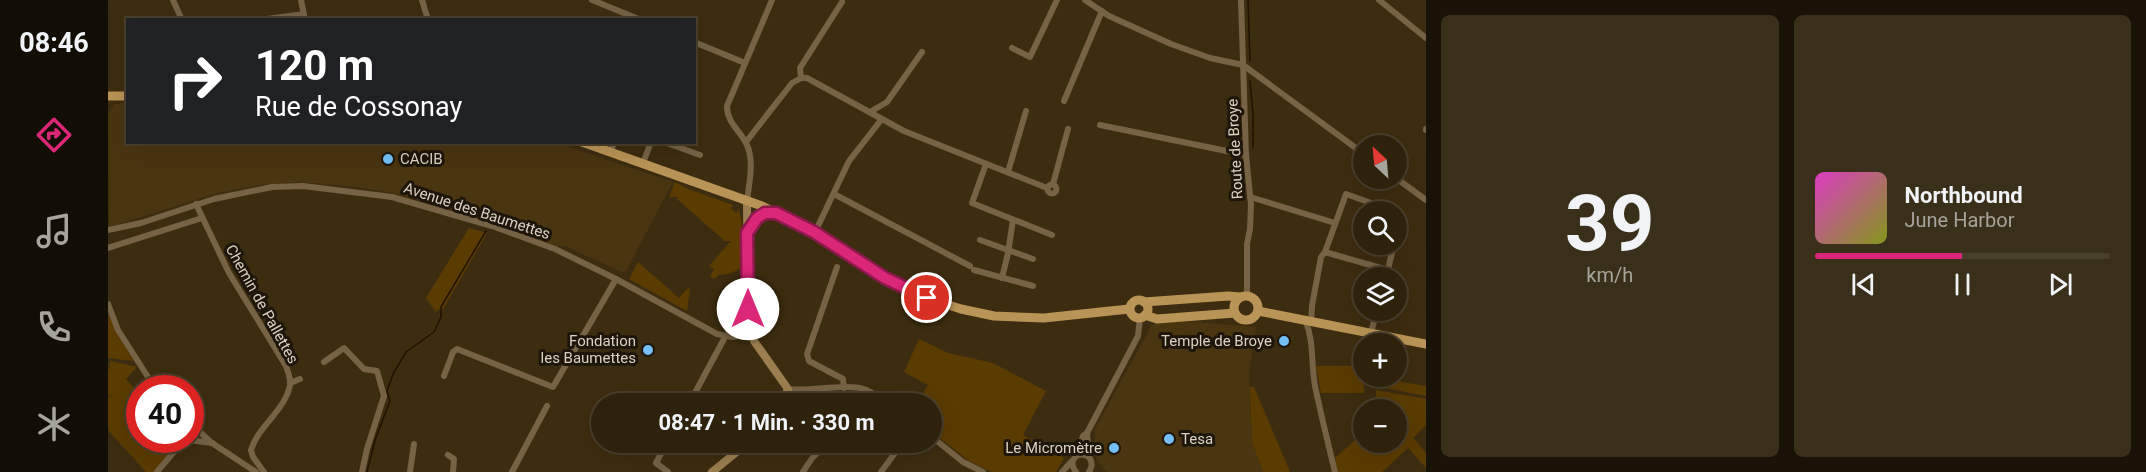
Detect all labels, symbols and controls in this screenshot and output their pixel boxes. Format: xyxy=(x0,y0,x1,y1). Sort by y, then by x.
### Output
text: 08:46 xyxy=(19,27,89,59)
text: 120 m xyxy=(255,41,374,90)
icon: right xyxy=(156,42,234,120)
text: Rue de Cossonay xyxy=(255,91,462,123)
street label: Route de Broye xyxy=(1223,98,1247,200)
icon: directions xyxy=(33,114,75,156)
north arrow xyxy=(1353,135,1407,189)
map controls xyxy=(1353,135,1407,453)
place label: CACIB xyxy=(400,150,443,168)
marker: CACIB xyxy=(381,152,395,166)
text: 39 xyxy=(1565,178,1655,269)
street label: Avenue des Baumettes xyxy=(401,179,553,243)
text: Northbound xyxy=(1905,183,2023,208)
button: search xyxy=(1353,201,1407,255)
text: June Harbor xyxy=(1905,208,2015,232)
icon: music xyxy=(33,210,75,252)
street label: Chemin de Pallettes xyxy=(222,241,302,367)
text: km/h xyxy=(1586,263,1633,287)
button: layers xyxy=(1353,267,1407,321)
icon: previous xyxy=(1847,268,1880,301)
icon: pause xyxy=(1946,268,1979,301)
icon: next xyxy=(2044,268,2077,301)
pin xyxy=(901,272,952,323)
position arrow xyxy=(716,277,780,341)
icon: arrive xyxy=(910,281,943,314)
icon: phone xyxy=(33,306,75,348)
place label: Fondation les Baumettes xyxy=(541,332,636,367)
place label: Temple de Broye xyxy=(1161,332,1272,350)
button: + xyxy=(1353,333,1407,387)
marker: Temple de Broye xyxy=(1277,334,1291,348)
marker: Fondation les Baumettes xyxy=(641,343,655,357)
speed limit sign: 40 xyxy=(126,375,204,453)
button: − xyxy=(1353,399,1407,453)
icon: climate xyxy=(33,403,75,445)
text: 08:47 · 1 Min. · 330 m xyxy=(658,410,875,435)
place label: Tesa xyxy=(1181,430,1213,448)
marker: Tesa xyxy=(1162,432,1176,446)
place label: Le Micromètre xyxy=(1005,439,1102,457)
marker: Le Micromètre xyxy=(1107,441,1121,455)

